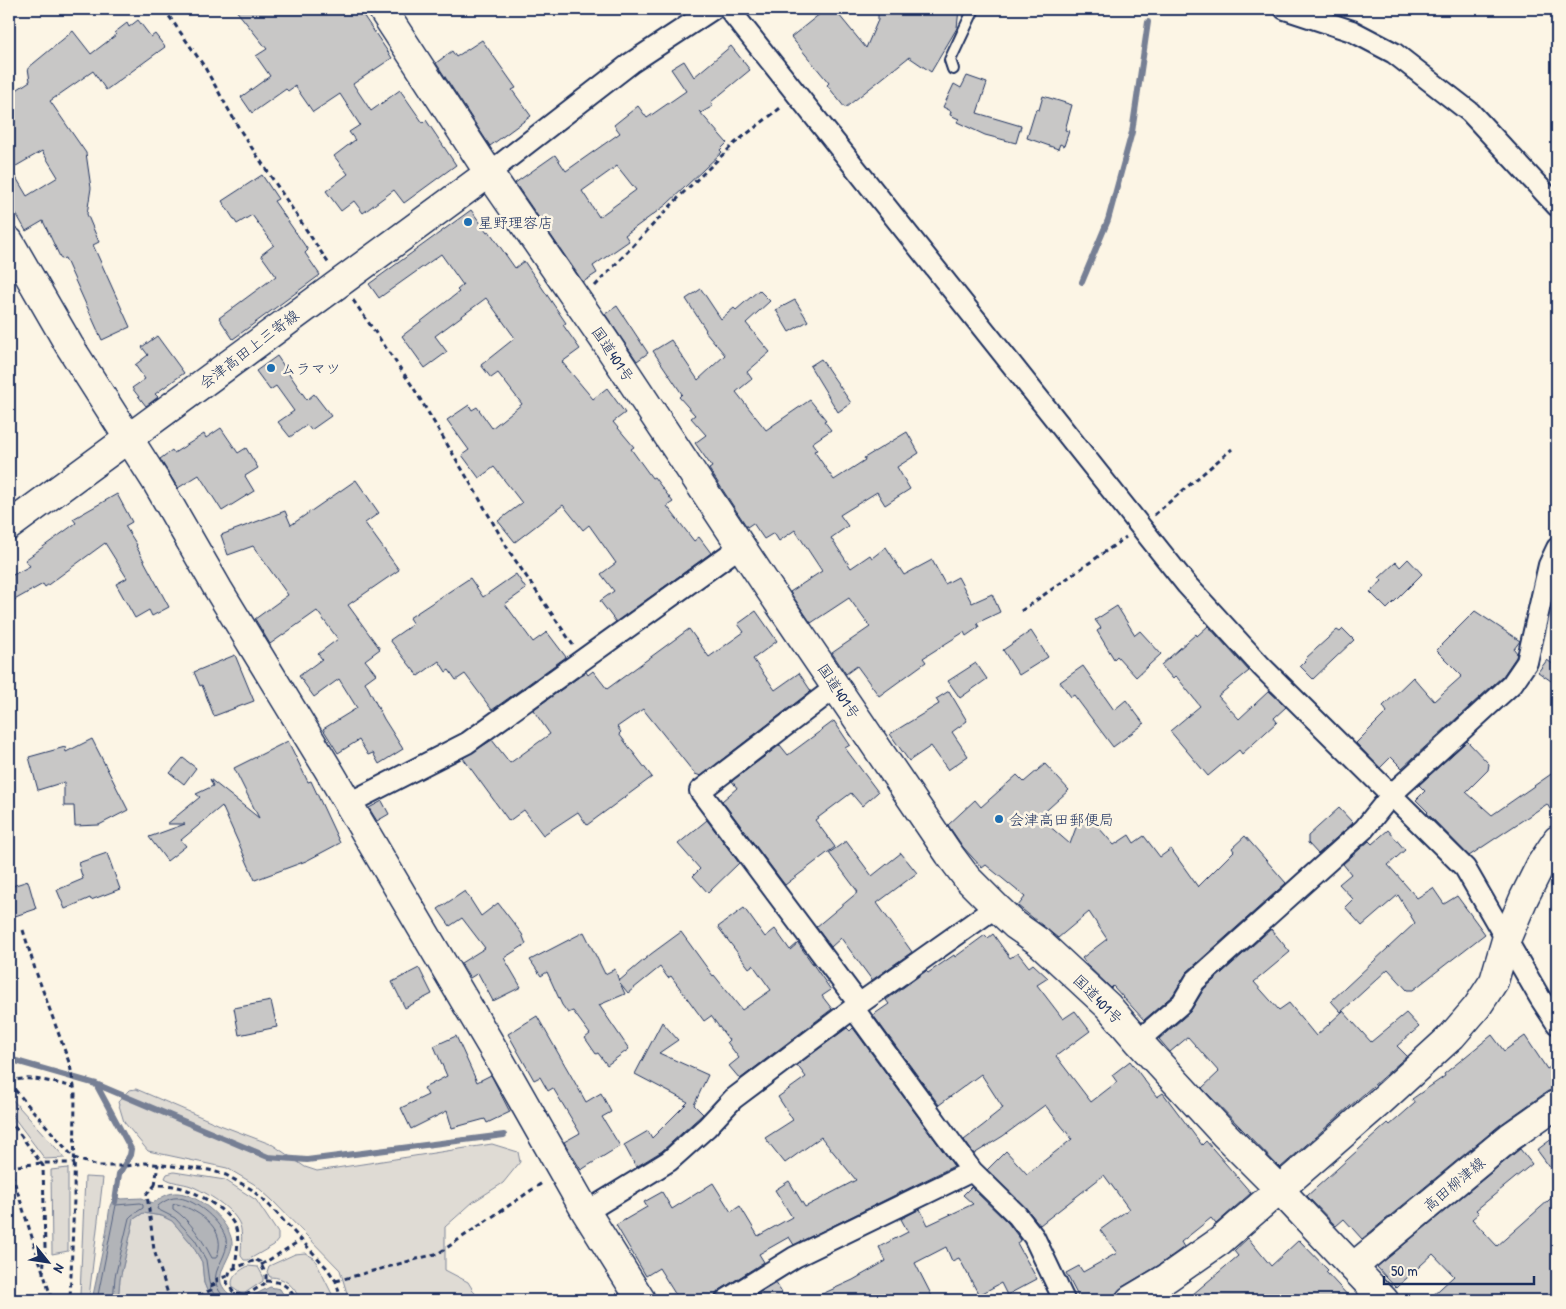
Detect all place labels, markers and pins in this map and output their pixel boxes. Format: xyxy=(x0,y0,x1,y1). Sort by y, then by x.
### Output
place label: 星野理容店 xyxy=(478,212,553,233)
marker: 星野理容店 xyxy=(462,216,474,228)
place label: ムラマツ xyxy=(281,358,341,379)
marker: ムラマツ xyxy=(265,362,277,374)
place label: 会津高田郵便局 xyxy=(1009,809,1114,830)
marker: 会津高田郵便局 xyxy=(993,813,1005,825)

